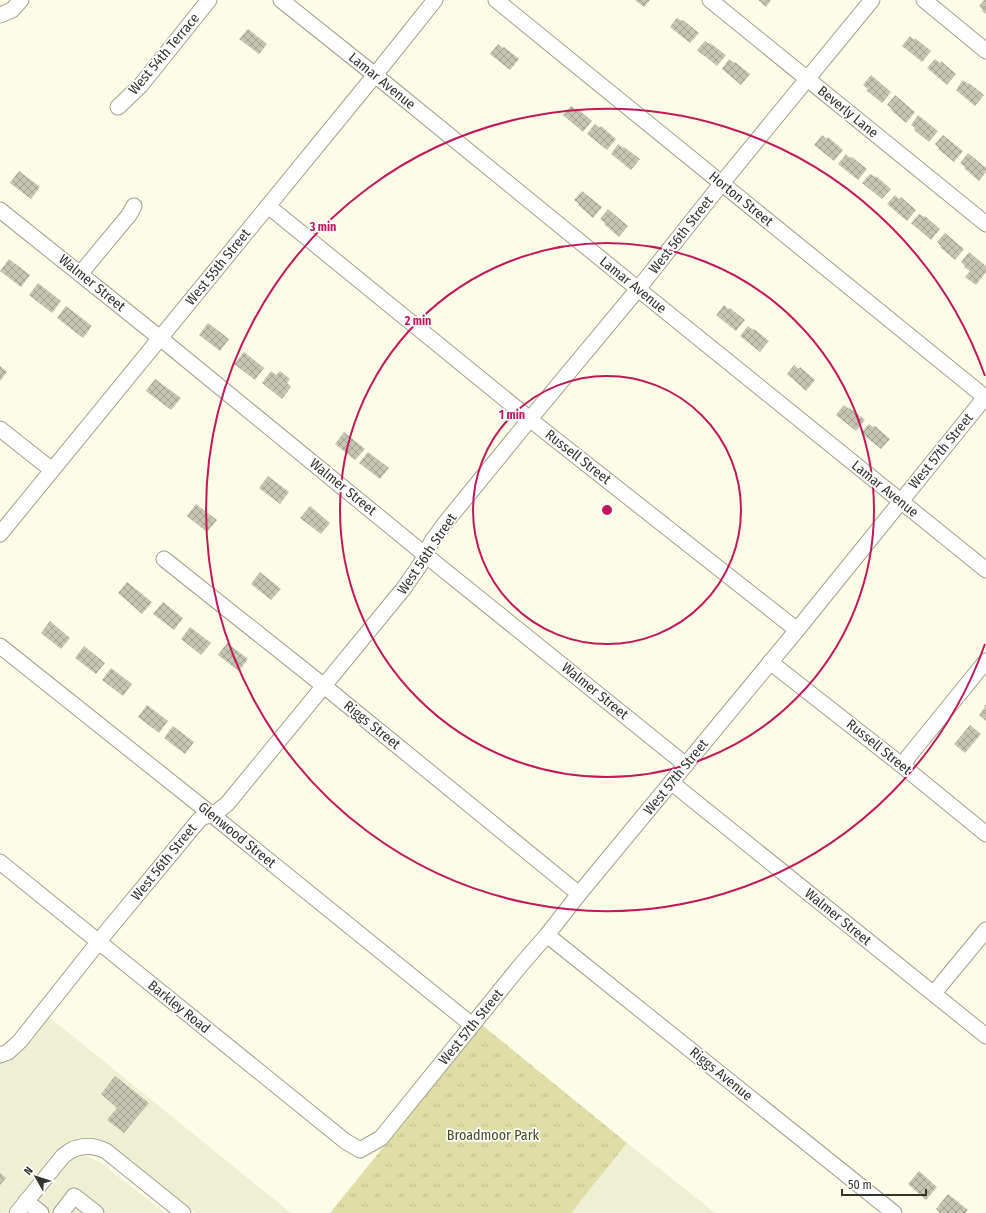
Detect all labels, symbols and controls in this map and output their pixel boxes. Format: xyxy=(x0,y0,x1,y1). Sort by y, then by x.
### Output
street label: West 54th Terrace xyxy=(125,10,203,98)
street label: Lamar Avenue xyxy=(345,49,419,113)
street label: Beverly Lane xyxy=(814,82,882,142)
street label: Horton Street xyxy=(706,168,777,230)
street label: West 56th Street xyxy=(645,192,717,277)
text: 3 min xyxy=(309,220,336,234)
street label: West 55th Street xyxy=(182,225,254,309)
street label: Walmer Street xyxy=(55,251,129,315)
street label: Lamar Avenue xyxy=(596,253,670,317)
text: 2 min xyxy=(404,314,431,328)
text: 1 min xyxy=(499,408,525,422)
street label: West 57th Street xyxy=(905,409,977,492)
street label: Russell Street xyxy=(542,426,615,488)
street label: Walmer Street xyxy=(306,455,380,519)
street label: Lamar Avenue xyxy=(848,457,922,521)
centre of rings xyxy=(600,503,614,517)
street label: West 56th Street xyxy=(394,510,461,598)
street label: Walmer Street xyxy=(558,659,632,723)
street label: Riggs Street xyxy=(340,697,404,753)
street label: Russell Street xyxy=(843,716,915,779)
street label: West 57th Street xyxy=(640,735,712,818)
street label: Glenwood Street xyxy=(195,798,280,872)
street label: West 56th Street xyxy=(128,820,200,904)
street label: Walmer Street xyxy=(801,885,875,949)
street label: Barkley Road xyxy=(145,977,213,1037)
street label: West 57th Street xyxy=(435,985,507,1068)
street label: Riggs Avenue xyxy=(686,1044,756,1104)
park label: Broadmoor Park xyxy=(447,1127,540,1144)
north arrow xyxy=(16,1157,56,1197)
text: N xyxy=(21,1164,36,1178)
scale bar xyxy=(842,1171,926,1197)
text: 50 m xyxy=(848,1178,872,1192)

